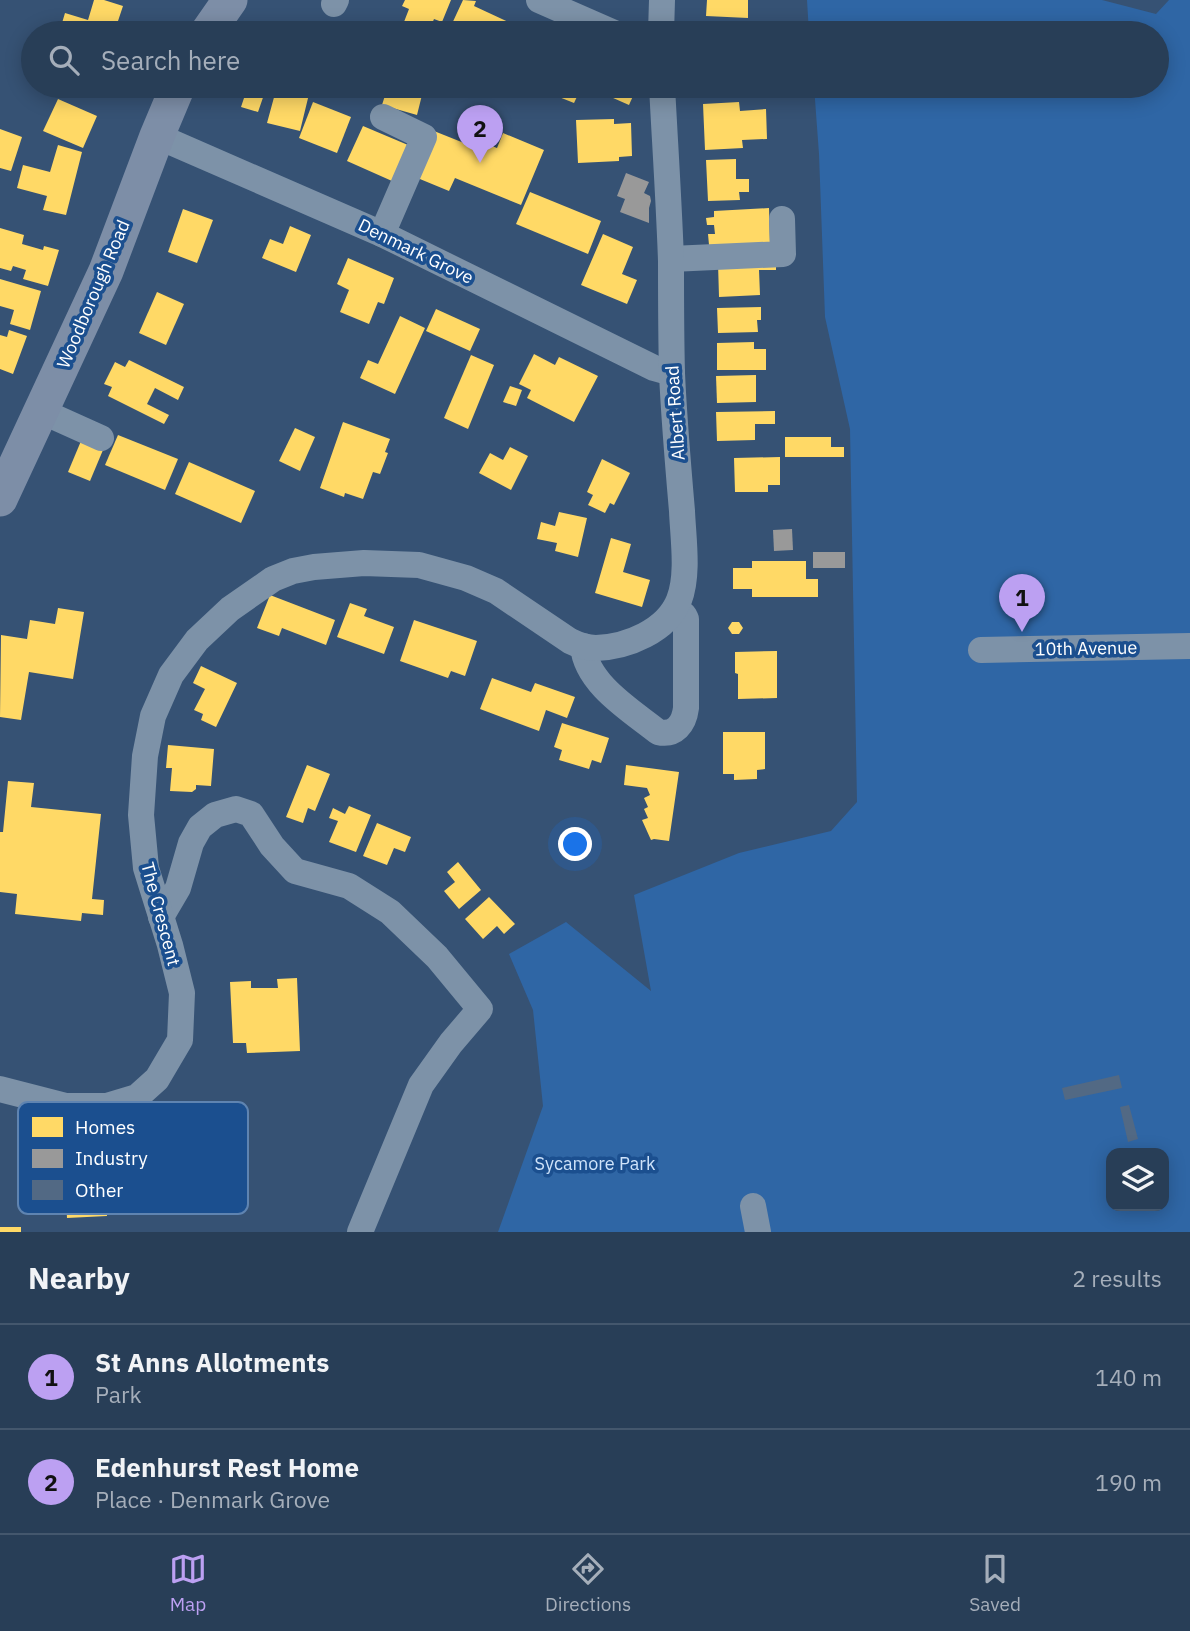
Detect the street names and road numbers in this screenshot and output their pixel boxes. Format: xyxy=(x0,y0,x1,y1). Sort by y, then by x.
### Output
street label: Denmark Grove xyxy=(355,213,478,289)
street label: Woodborough Road xyxy=(51,216,135,372)
street label: Albert Road xyxy=(660,365,690,461)
street label: 10th Avenue xyxy=(1035,636,1138,660)
street label: The Crescent xyxy=(136,860,186,968)

